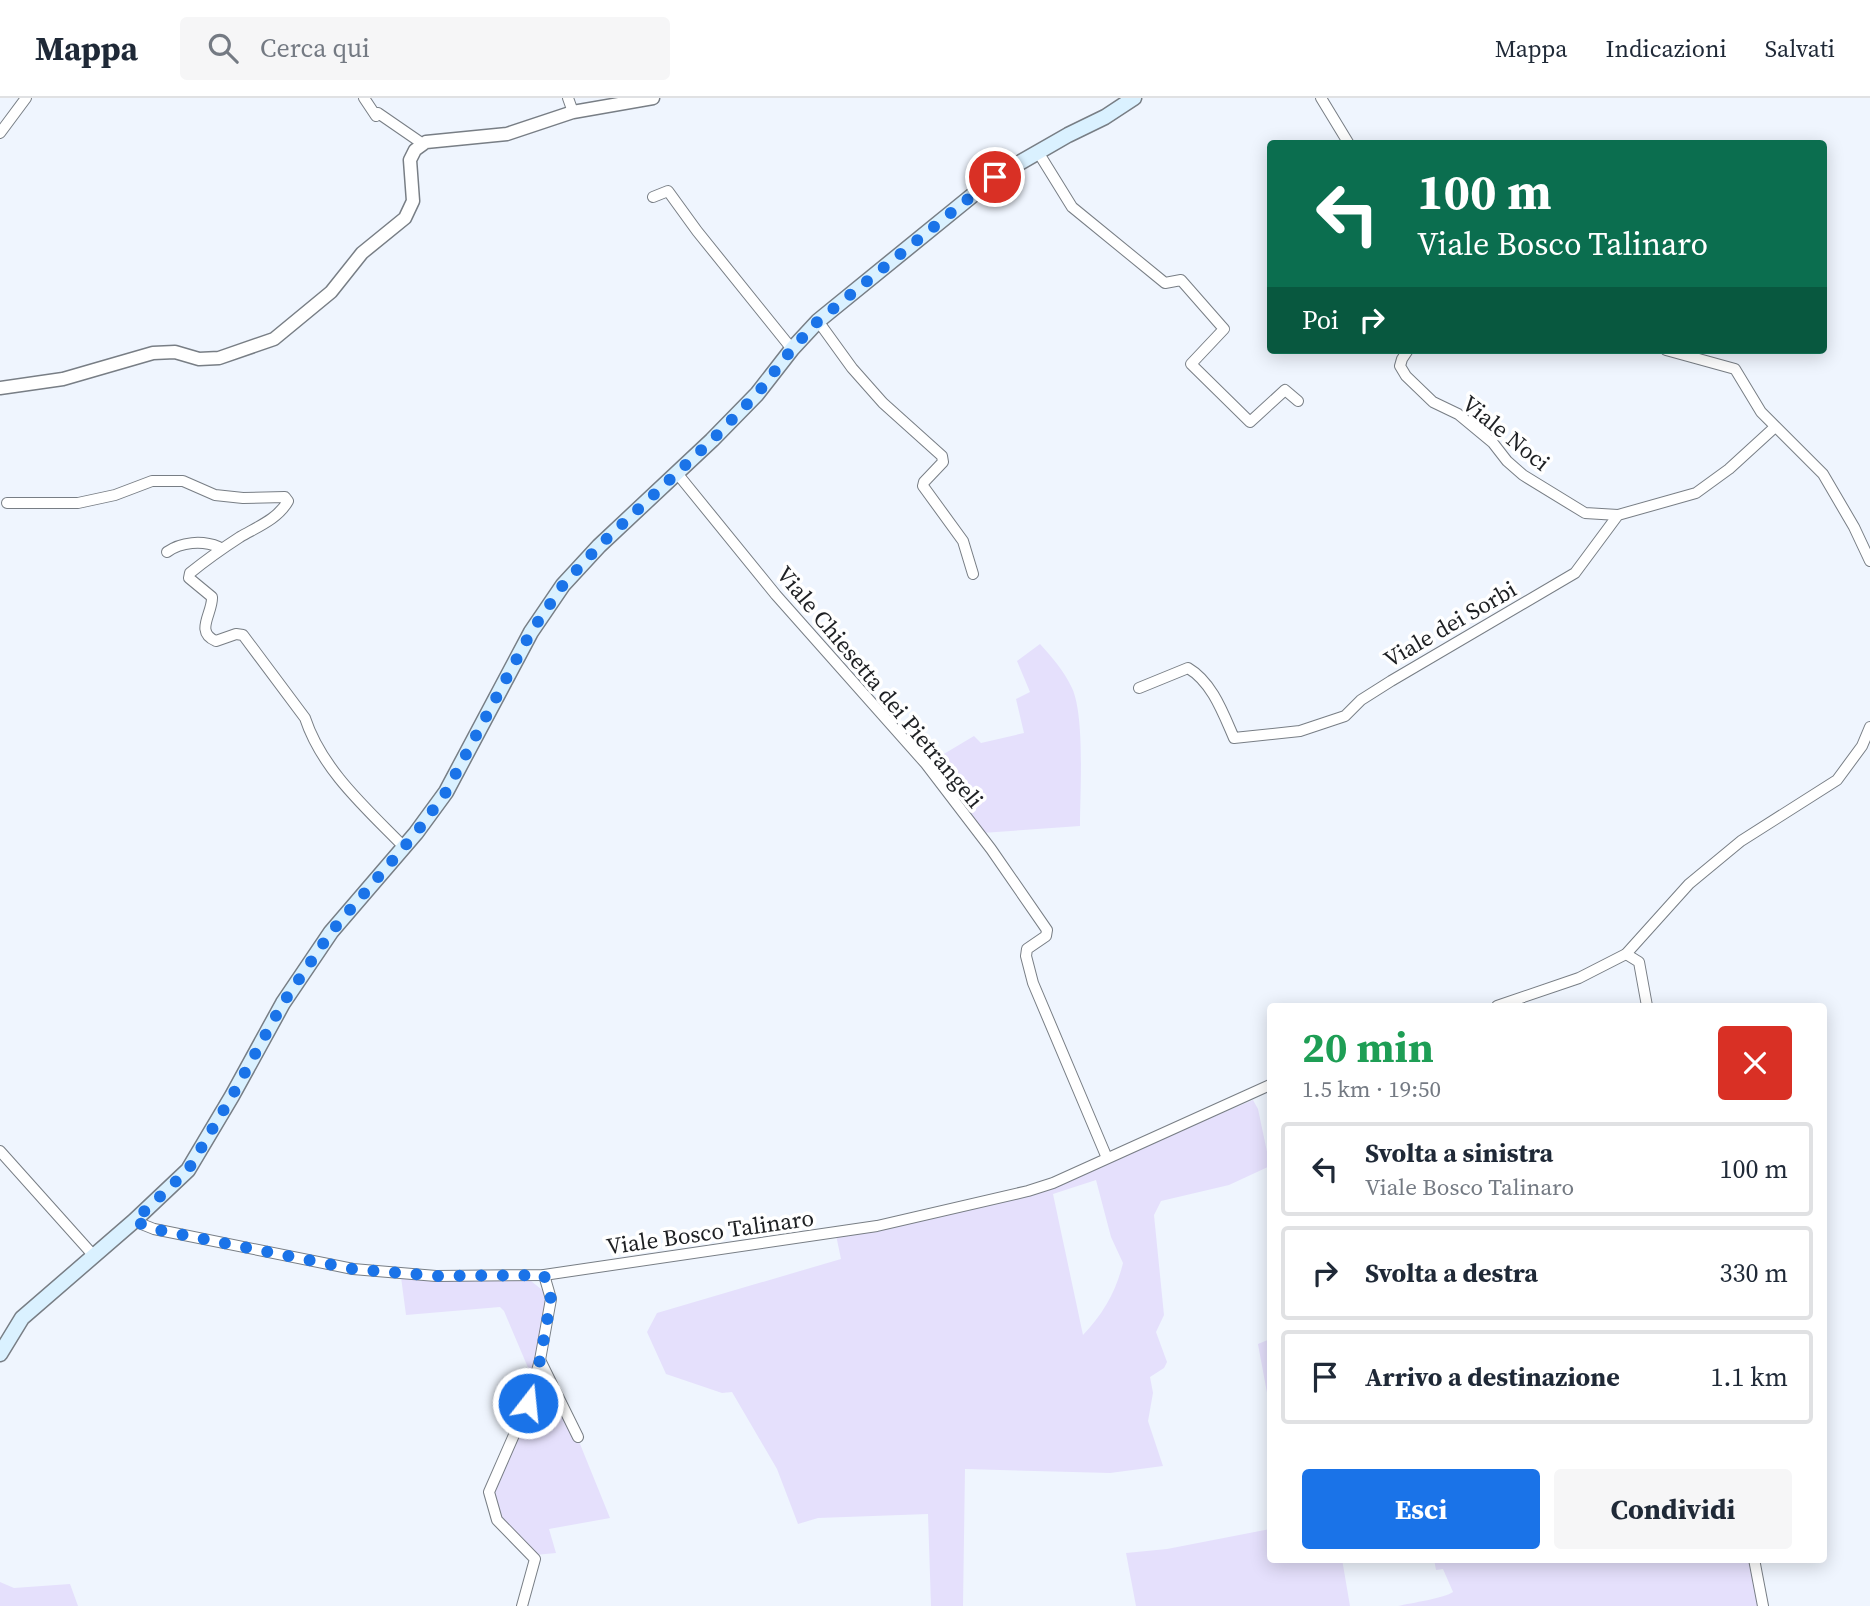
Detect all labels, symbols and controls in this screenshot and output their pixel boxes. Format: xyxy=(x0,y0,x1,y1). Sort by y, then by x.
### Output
search box xyxy=(180,17,670,80)
text: Mappa xyxy=(35,26,138,71)
icon: search xyxy=(204,29,242,67)
text: Cerca qui xyxy=(260,30,370,66)
text: Mappa xyxy=(1495,32,1568,65)
text: Indicazioni xyxy=(1606,32,1727,65)
text: Salvati xyxy=(1765,32,1835,65)
pin xyxy=(965,147,1025,207)
icon: arrive xyxy=(976,158,1014,196)
text: 100 m xyxy=(1417,158,1552,225)
icon: left xyxy=(1302,168,1393,259)
text: Viale Bosco Talinaro xyxy=(1417,222,1708,266)
icon: right xyxy=(1353,301,1391,339)
text: Poi xyxy=(1302,302,1339,338)
street label: Viale Noci xyxy=(1455,388,1557,478)
street label: Viale Chiesetta dei Pietrangeli xyxy=(769,559,991,815)
street label: Viale dei Sorbi xyxy=(1378,573,1522,675)
text: 20 min xyxy=(1302,1018,1434,1076)
button: close xyxy=(1718,1026,1792,1100)
text: 1.5 km · 19:50 xyxy=(1302,1073,1441,1105)
text: Svolta a sinistra xyxy=(1365,1135,1553,1171)
icon: left xyxy=(1306,1150,1344,1188)
text: 100 m xyxy=(1720,1151,1788,1187)
text: Viale Bosco Talinaro xyxy=(1365,1171,1574,1203)
street label: Viale Bosco Talinaro xyxy=(604,1202,816,1262)
icon: right xyxy=(1306,1254,1344,1292)
text: Svolta a destra xyxy=(1365,1255,1538,1291)
text: 330 m xyxy=(1720,1255,1788,1291)
icon: arrive xyxy=(1306,1358,1344,1396)
text: Arrivo a destinazione xyxy=(1365,1359,1620,1395)
text: 1.1 km xyxy=(1710,1359,1788,1395)
position arrow xyxy=(491,1366,565,1440)
button: Esci xyxy=(1302,1469,1540,1549)
button: Condividi xyxy=(1554,1469,1792,1549)

